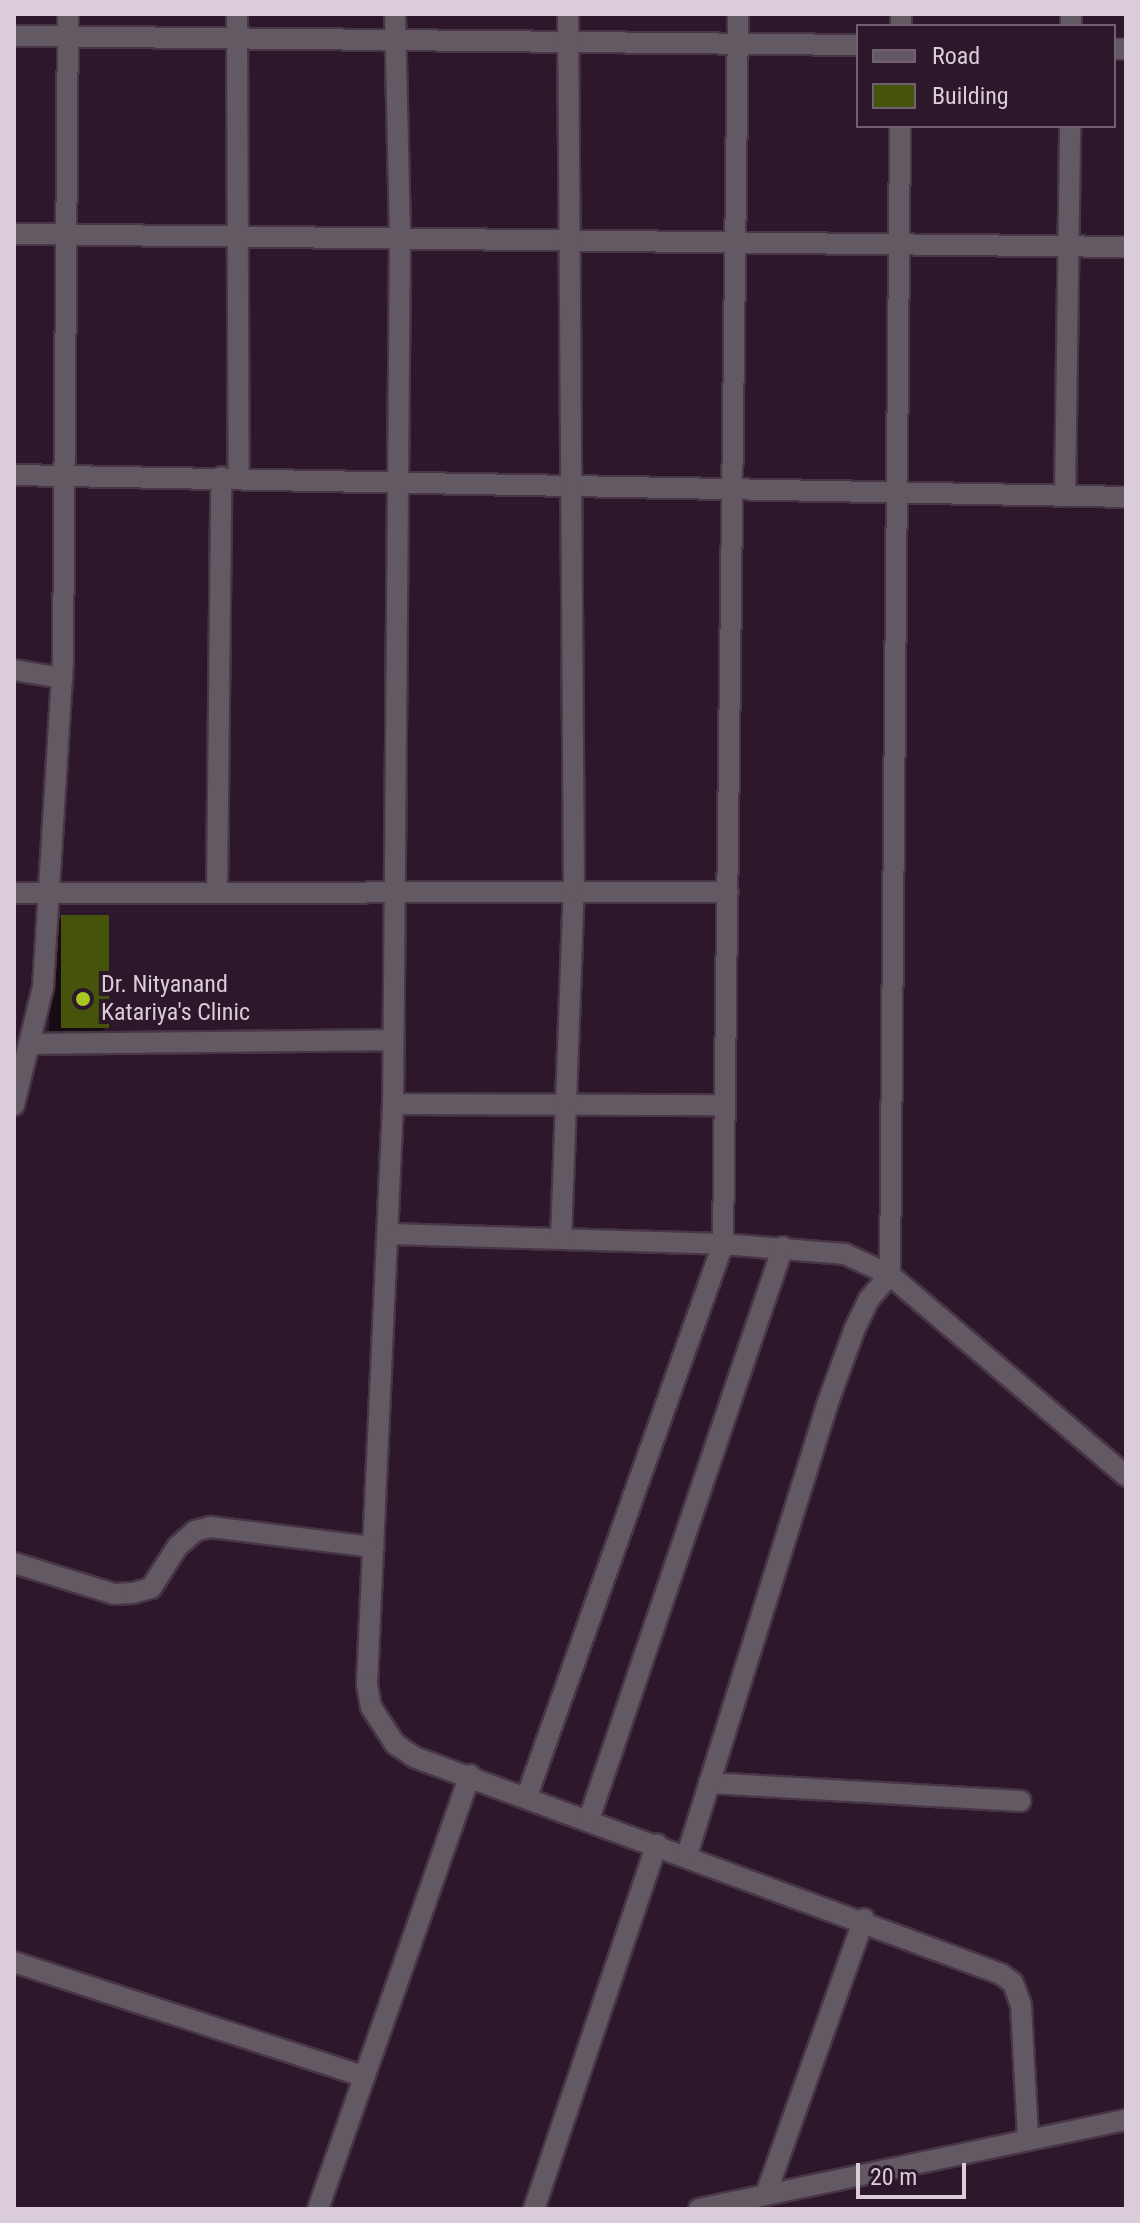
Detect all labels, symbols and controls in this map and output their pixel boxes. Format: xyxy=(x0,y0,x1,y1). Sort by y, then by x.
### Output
legend xyxy=(856,24,1116,128)
text: Road xyxy=(932,42,980,70)
text: Building xyxy=(932,82,1009,110)
place label: Dr. Nityanand Katariya's Clinic xyxy=(101,971,250,1027)
marker: Dr. Nityanand Katariya's Clinic xyxy=(72,988,94,1010)
scale bar xyxy=(860,2147,970,2197)
text: 20 m xyxy=(870,2163,917,2191)

